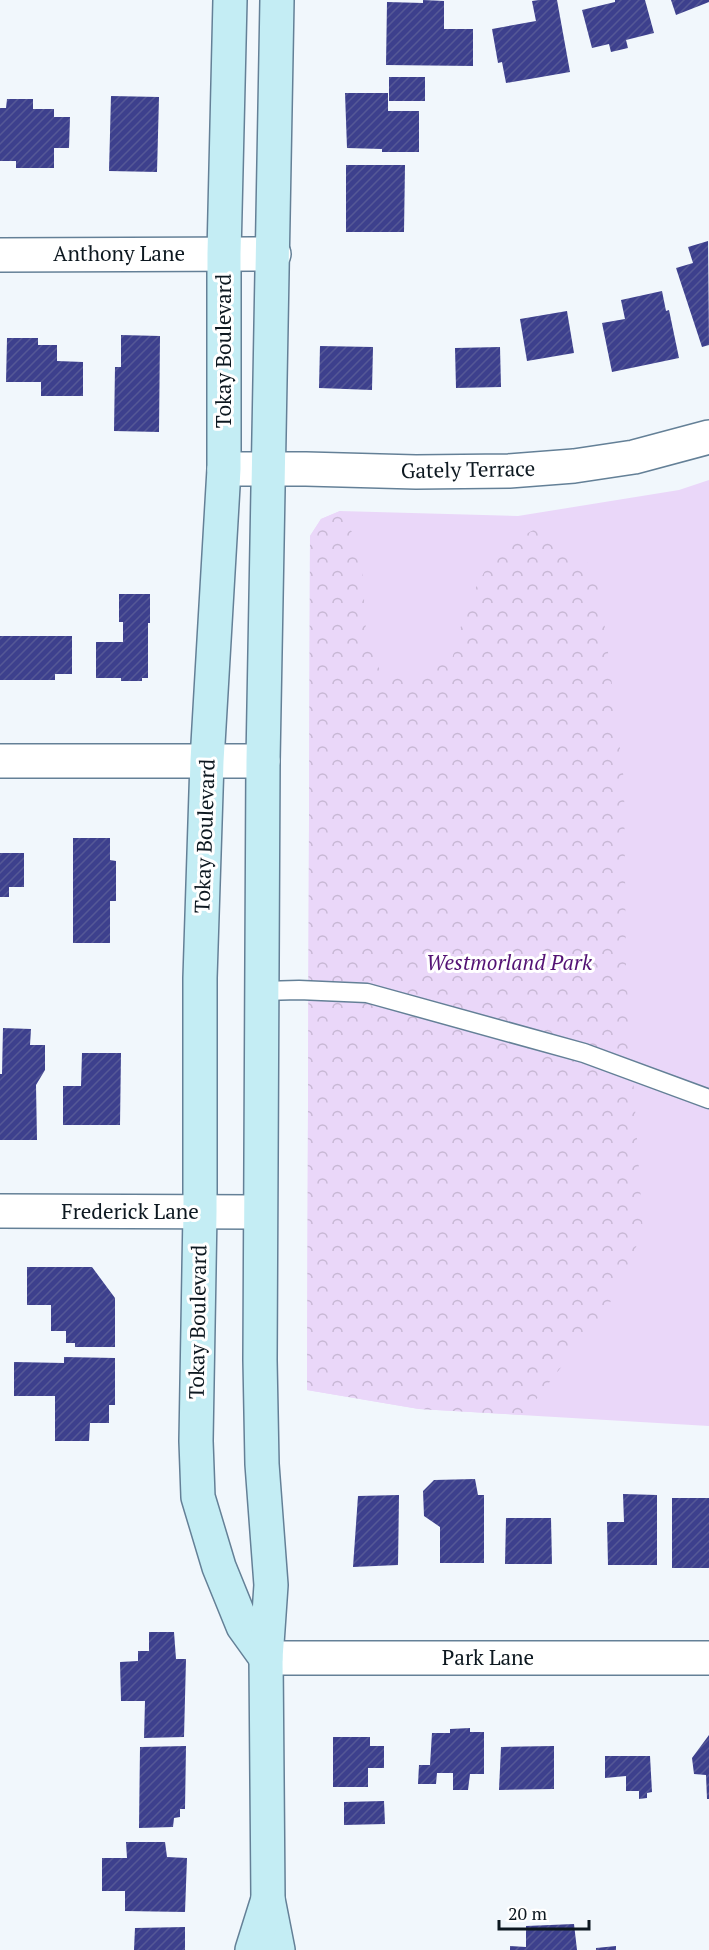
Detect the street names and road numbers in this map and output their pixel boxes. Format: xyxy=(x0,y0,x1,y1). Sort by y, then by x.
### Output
street label: Anthony Lane xyxy=(53,239,185,267)
street label: Tokay Boulevard xyxy=(209,273,237,428)
street label: Gately Terrace xyxy=(401,454,535,484)
street label: Tokay Boulevard xyxy=(187,758,221,914)
street label: Frederick Lane xyxy=(61,1197,199,1225)
street label: Tokay Boulevard xyxy=(182,1244,212,1399)
street label: Park Lane xyxy=(442,1643,534,1671)

